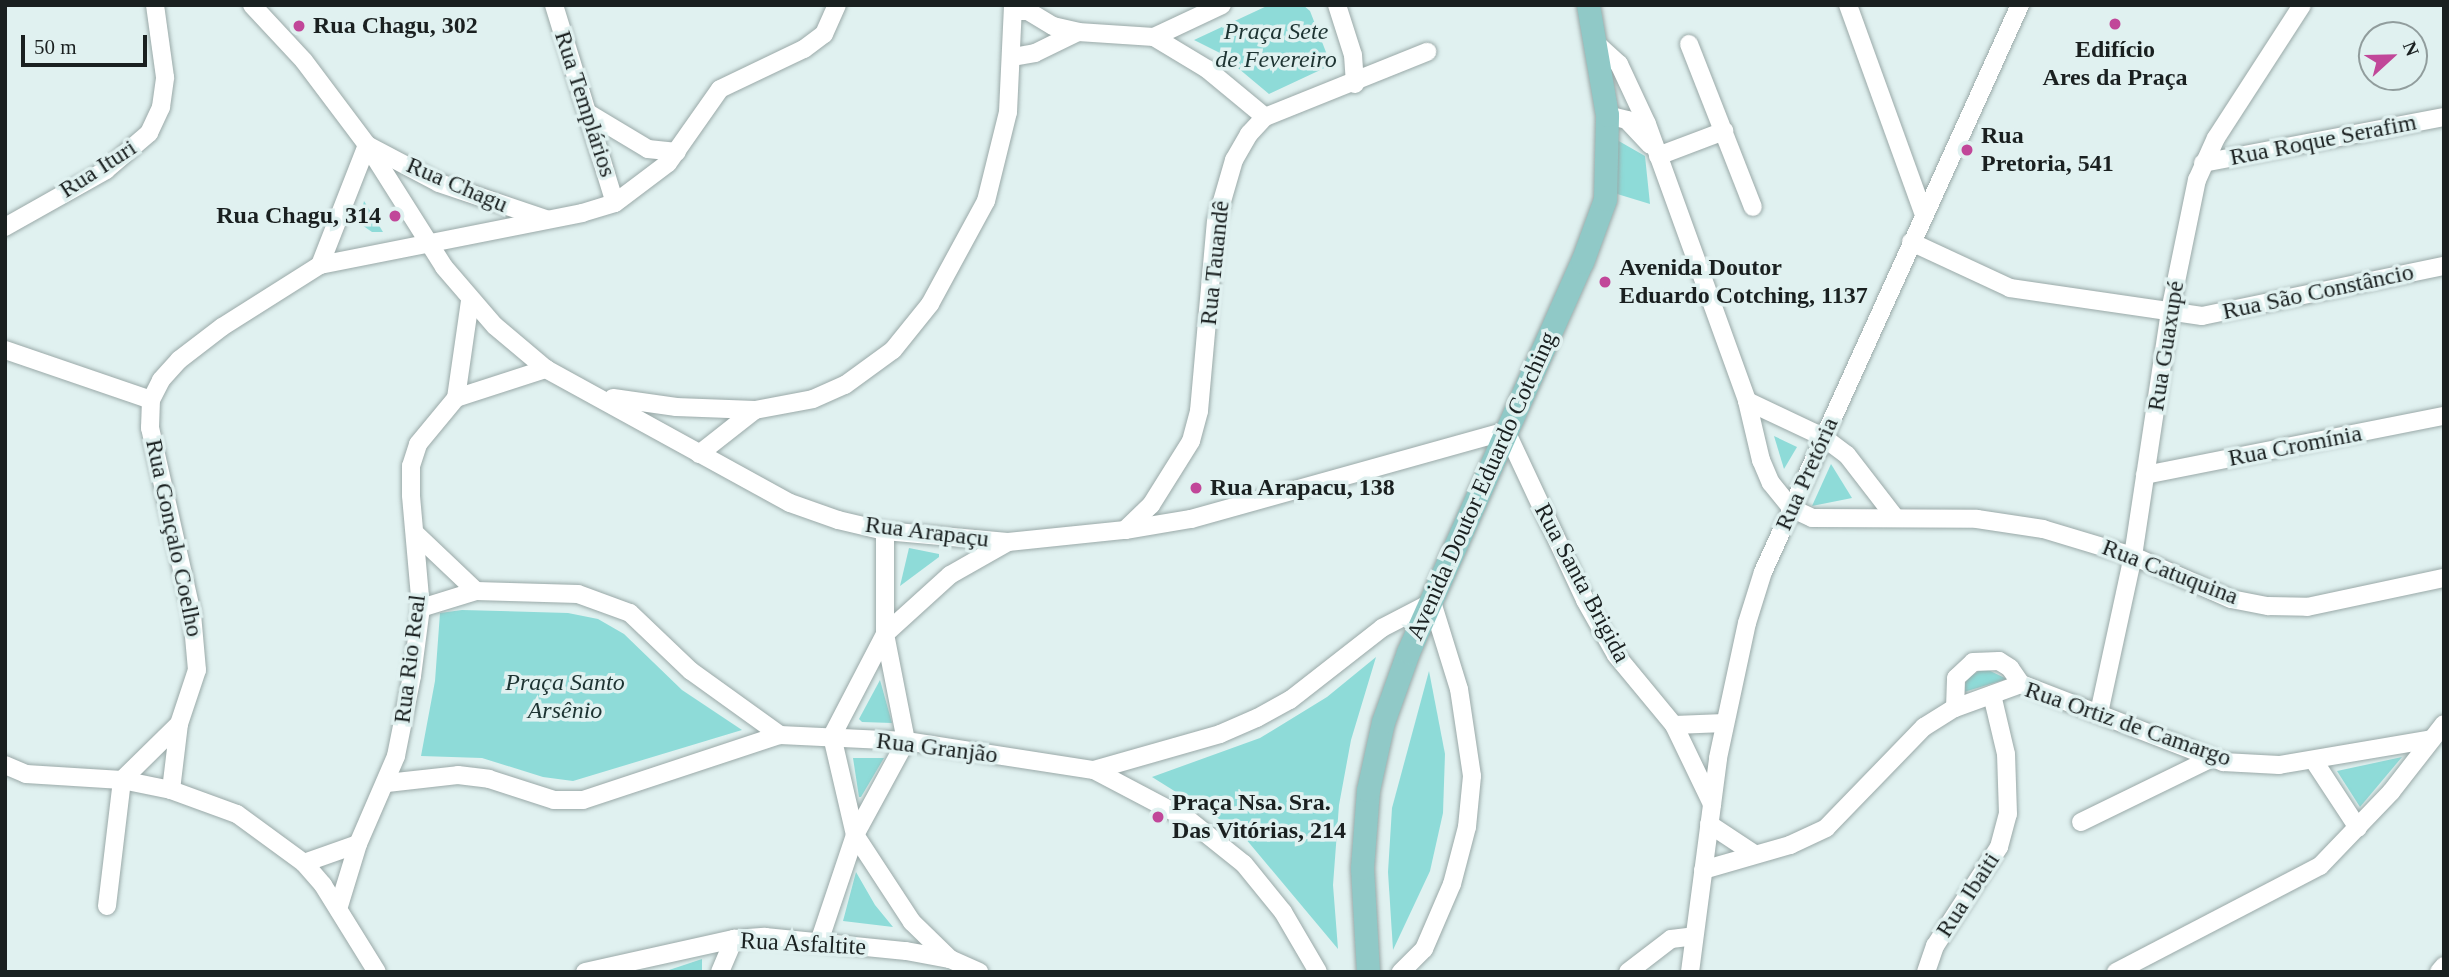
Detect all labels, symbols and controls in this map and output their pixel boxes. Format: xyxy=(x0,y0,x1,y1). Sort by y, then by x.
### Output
place label: Rua Chagu, 302 xyxy=(313,12,478,40)
marker: Edifício Ares da Praça xyxy=(2107,16,2123,32)
marker: Rua Chagu, 302 xyxy=(291,18,307,34)
park label: Praça Sete de Fevereiro xyxy=(1215,18,1337,74)
scale bar xyxy=(24,21,150,65)
north arrow xyxy=(2358,21,2428,91)
street label: Rua Templários xyxy=(548,27,622,181)
text: 50 m xyxy=(34,35,77,59)
place label: Edifício Ares da Praça xyxy=(2043,36,2187,92)
text: N xyxy=(2399,38,2423,59)
street label: Rua Roque Serafim xyxy=(2227,108,2419,172)
place label: Rua Pretoria, 541 xyxy=(1981,122,2114,178)
street label: Rua Ituri xyxy=(54,134,142,204)
marker: Rua Pretoria, 541 xyxy=(1959,142,1975,158)
street label: Rua Chagu xyxy=(402,151,512,219)
street label: Rua Tauandê xyxy=(1194,199,1236,327)
place label: Rua Chagu, 314 xyxy=(216,202,381,230)
marker: Rua Chagu, 314 xyxy=(387,208,403,224)
place label: Avenida Doutor Eduardo Cotching, 1137 xyxy=(1619,254,1868,310)
street label: Rua São Constâncio xyxy=(2220,258,2416,326)
marker: Avenida Doutor Eduardo Cotching, 1137 xyxy=(1597,274,1613,290)
street label: Rua Guaxupé xyxy=(2142,279,2190,413)
street label: Avenida Doutor Eduardo Cotching xyxy=(1401,327,1563,645)
street label: Rua Pretória xyxy=(1769,413,1845,535)
street label: Rua Cromínia xyxy=(2226,419,2364,473)
street label: Rua Gonçalo Coelho xyxy=(139,437,209,639)
place label: Rua Arapacu, 138 xyxy=(1210,474,1396,502)
marker: Rua Arapacu, 138 xyxy=(1188,480,1204,496)
street label: Rua Santa Brigida xyxy=(1528,499,1636,667)
street label: Rua Arapaçu xyxy=(863,510,991,554)
street label: Rua Catuquina xyxy=(2098,533,2242,611)
street label: Rua Rio Real xyxy=(388,593,432,725)
park label: Praça Santo Arsênio xyxy=(505,669,625,725)
street label: Rua Ortiz de Camargo xyxy=(2021,675,2235,773)
street label: Rua Granjão xyxy=(875,726,999,770)
place label: Praça Nsa. Sra. Das Vitórias, 214 xyxy=(1172,789,1346,845)
marker: Praça Nsa. Sra. Das Vitórias, 214 xyxy=(1150,809,1166,825)
street label: Rua Ibaiti xyxy=(1930,847,2006,943)
street label: Rua Asfaltite xyxy=(739,926,867,962)

